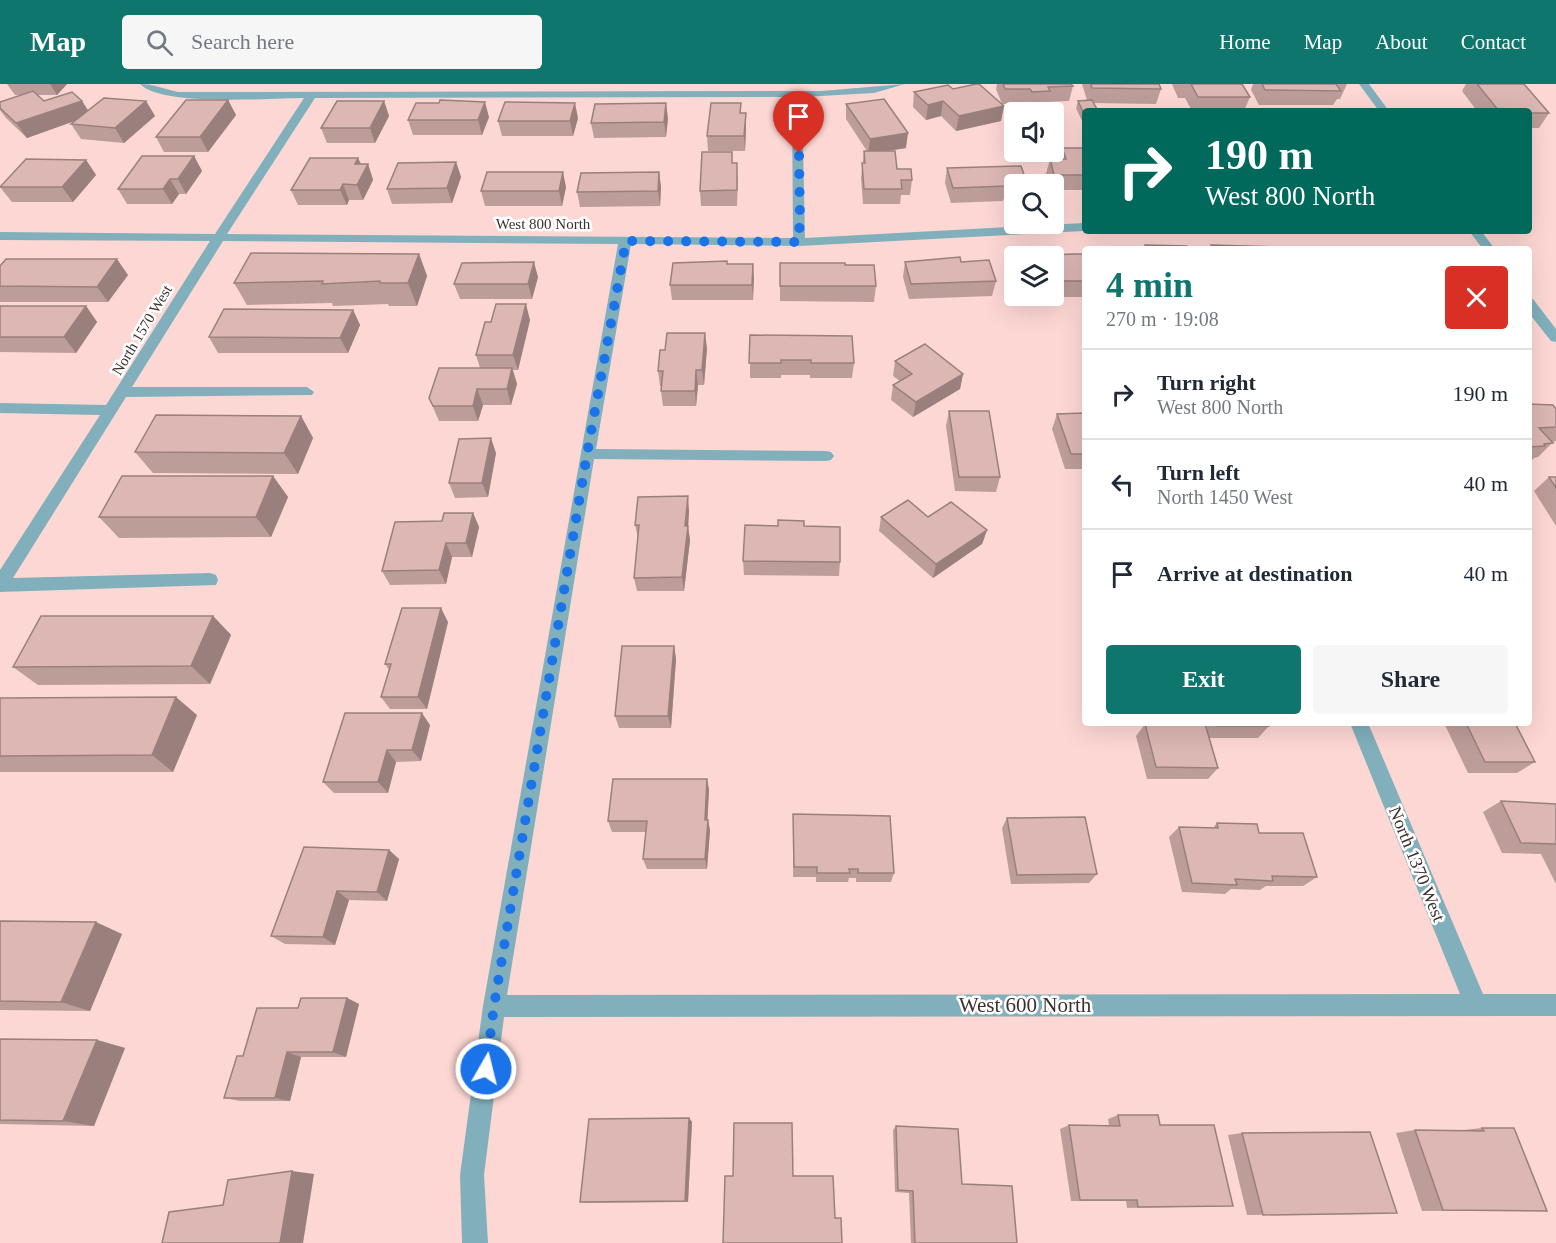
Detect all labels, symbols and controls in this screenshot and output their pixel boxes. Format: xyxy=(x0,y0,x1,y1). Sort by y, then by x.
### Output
search box xyxy=(122,15,542,69)
text: Map xyxy=(30,26,86,57)
icon: search xyxy=(143,26,176,59)
text: Search here xyxy=(191,29,294,54)
text: Home xyxy=(1219,30,1271,54)
text: Map xyxy=(1304,30,1342,54)
text: About xyxy=(1375,30,1428,54)
text: Contact xyxy=(1461,30,1526,54)
pin xyxy=(773,91,824,153)
icon: arrive xyxy=(782,100,815,133)
map controls xyxy=(1004,102,1064,306)
button: sound xyxy=(1004,102,1064,162)
icon: right xyxy=(1106,132,1184,210)
text: 190 m xyxy=(1205,132,1314,178)
button: search xyxy=(1004,174,1064,234)
text: West 800 North xyxy=(1205,181,1375,211)
street label: West 800 North xyxy=(496,216,591,232)
button: layers xyxy=(1004,246,1064,306)
text: 4 min xyxy=(1106,265,1193,305)
button: close xyxy=(1445,266,1508,329)
street label: North 1570 West xyxy=(109,282,176,378)
text: 270 m · 19:08 xyxy=(1106,308,1219,330)
text: Turn right xyxy=(1157,370,1256,395)
icon: right xyxy=(1106,378,1139,411)
text: 190 m xyxy=(1452,381,1508,406)
text: West 800 North xyxy=(1157,396,1283,418)
text: Turn left xyxy=(1157,460,1240,485)
icon: left xyxy=(1106,468,1139,501)
text: 40 m xyxy=(1463,471,1508,496)
text: North 1450 West xyxy=(1157,486,1293,508)
icon: arrive xyxy=(1106,558,1139,591)
text: Arrive at destination xyxy=(1157,561,1353,586)
text: 40 m xyxy=(1463,561,1508,586)
button: Exit xyxy=(1106,645,1301,714)
button: Share xyxy=(1313,645,1508,714)
street label: North 1370 West xyxy=(1385,804,1449,924)
street label: West 600 North xyxy=(959,993,1092,1017)
position arrow xyxy=(454,1037,518,1101)

